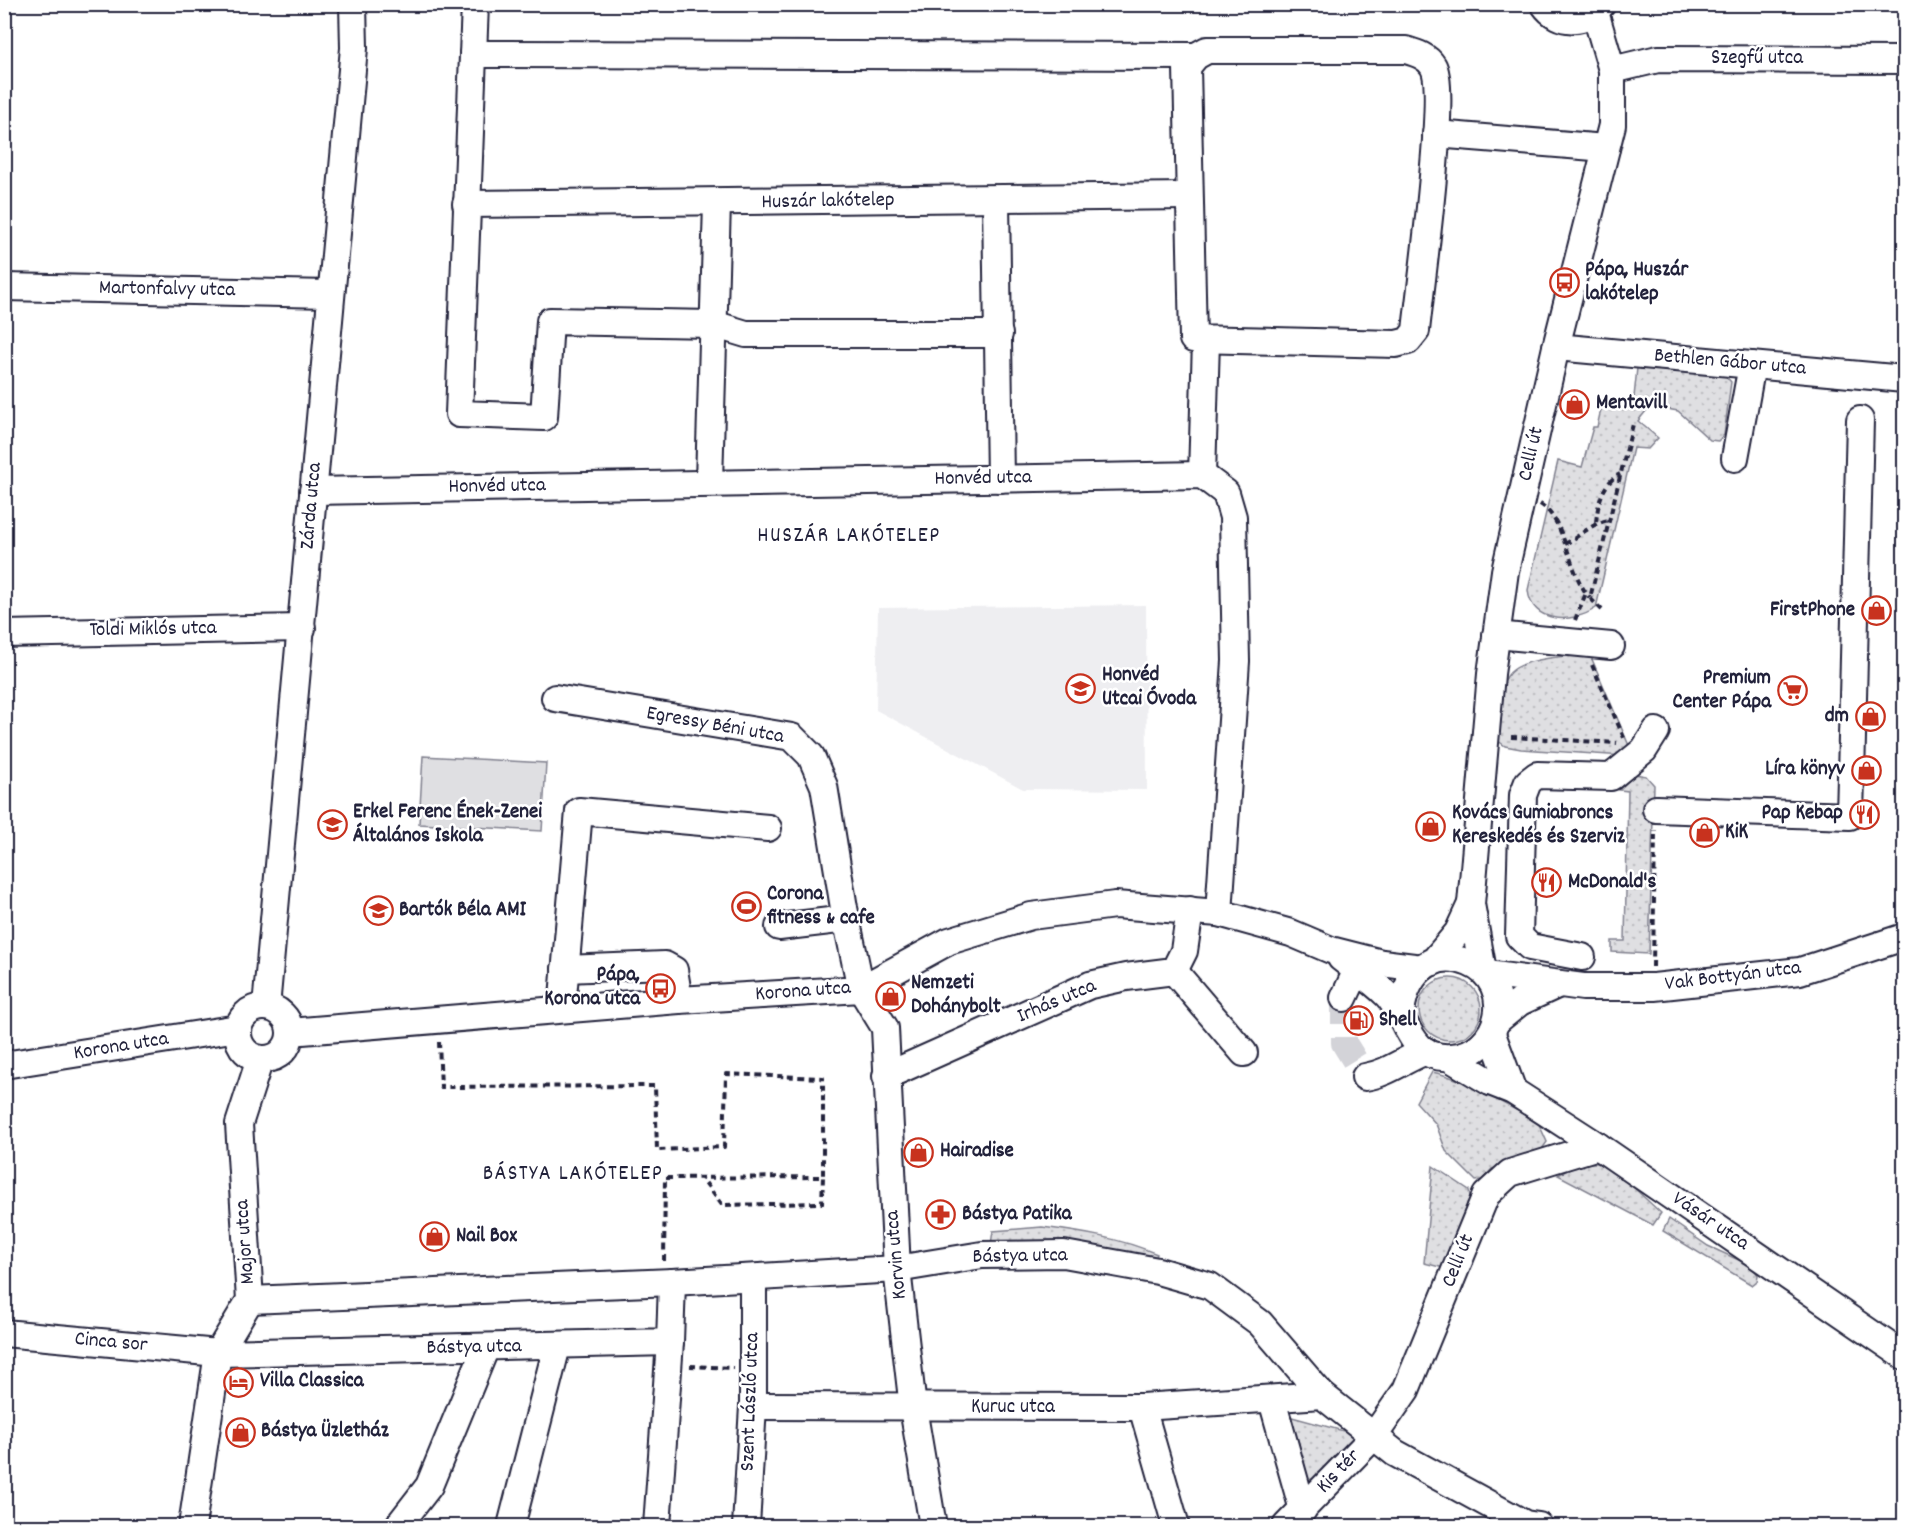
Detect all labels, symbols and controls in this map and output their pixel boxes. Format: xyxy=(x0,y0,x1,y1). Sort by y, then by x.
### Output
street label: Szegfű utca xyxy=(1711,44,1804,74)
street label: Huszár lakótelep xyxy=(761,186,895,218)
place label: Pápa, Huszár lakótelep xyxy=(1585,256,1689,310)
bus stop icon: Pápa, Huszár lakótelep xyxy=(1548,267,1580,299)
street label: Martonfalvy utca xyxy=(99,274,236,306)
street label: Bethlen Gábor utca xyxy=(1653,341,1808,385)
shop icon: Mentavill xyxy=(1559,388,1591,420)
place label: Mentavill xyxy=(1596,389,1668,419)
street label: Celli út xyxy=(1511,424,1553,484)
street label: Zárda utca xyxy=(293,460,331,551)
street label: Honvéd utca xyxy=(934,463,1033,495)
street label: Honvéd utca xyxy=(448,471,547,503)
district label: HUSZÁR LAKÓTELEP xyxy=(757,521,941,552)
shop icon: FirstPhone xyxy=(1860,595,1892,627)
place label: FirstPhone xyxy=(1770,596,1855,626)
street label: Toldi Miklós utca xyxy=(89,614,218,646)
place label: Honvéd Utcai Óvoda xyxy=(1102,661,1197,715)
place label: Premium Center Pápa xyxy=(1673,664,1772,718)
school or university icon: Honvéd Utcai Óvoda xyxy=(1065,672,1097,704)
supermarket icon: Premium Center Pápa xyxy=(1776,675,1808,707)
street label: Egressy Béni utca xyxy=(644,699,787,753)
shop icon: dm xyxy=(1854,701,1886,733)
place label: dm xyxy=(1825,702,1849,732)
shop icon: Líra könyv xyxy=(1850,754,1882,786)
place label: Líra könyv xyxy=(1765,755,1845,785)
place label: Erkel Ferenc Ének-Zenei Általános Iskola xyxy=(353,798,542,852)
restaurant icon: Pap Kebap xyxy=(1848,798,1880,830)
place label: Kovács Gumiabroncs Kereskedés és Szerviz xyxy=(1452,799,1626,853)
place label: Pap Kebap xyxy=(1762,799,1843,829)
school or university icon: Erkel Ferenc Ének-Zenei Általános Iskola xyxy=(316,809,348,841)
shop icon: Kovács Gumiabroncs Kereskedés és Szerviz xyxy=(1415,810,1447,842)
shop icon: KiK xyxy=(1688,817,1720,849)
place label: KiK xyxy=(1725,818,1749,848)
restaurant icon: McDonald's xyxy=(1531,867,1563,899)
place label: McDonald's xyxy=(1568,868,1656,898)
place label: Corona fitness & cafe xyxy=(766,880,875,934)
sports icon: Corona fitness & cafe xyxy=(730,891,762,923)
school or university icon: Bartók Béla AMI xyxy=(362,895,394,927)
place label: Bartók Béla AMI xyxy=(399,896,527,926)
street label: Vak Bottyán utca xyxy=(1663,954,1804,1000)
place label: Pápa, Korona utca xyxy=(544,961,641,1015)
place label: Nemzeti Dohánybolt xyxy=(911,969,1001,1023)
bus stop icon: Pápa, Korona utca xyxy=(645,972,677,1004)
street label: Irhás utca xyxy=(1013,972,1102,1032)
street label: Korona utca xyxy=(754,974,853,1010)
shop icon: Nemzeti Dohánybolt xyxy=(874,980,906,1012)
fuel station icon: Shell xyxy=(1342,1005,1374,1037)
place label: Shell xyxy=(1379,1006,1418,1036)
street label: Korona utca xyxy=(71,1025,172,1069)
shop icon: Hairadise xyxy=(903,1136,935,1168)
place label: Hairadise xyxy=(940,1137,1014,1167)
district label: BÁSTYA LAKÓTELEP xyxy=(483,1159,663,1190)
street label: Vásár utca xyxy=(1665,1185,1756,1260)
street label: Major utca xyxy=(228,1198,264,1285)
pharmacy icon: Bástya Patika xyxy=(925,1199,957,1231)
place label: Bástya Patika xyxy=(962,1200,1073,1230)
street label: Korvin utca xyxy=(878,1208,916,1301)
shop icon: Nail Box xyxy=(419,1221,451,1253)
place label: Nail Box xyxy=(456,1222,517,1252)
street label: Celli út xyxy=(1435,1230,1483,1292)
street label: Bástya utca xyxy=(972,1241,1069,1273)
street label: Cinca sor xyxy=(73,1325,149,1361)
street label: Szent László utca xyxy=(734,1331,768,1472)
street label: Bástya utca xyxy=(426,1332,523,1364)
hotel icon: Villa Classica xyxy=(223,1366,255,1398)
place label: Villa Classica xyxy=(260,1367,365,1397)
street label: Kuruc utca xyxy=(971,1393,1056,1423)
shop icon: Bástya Üzletház xyxy=(224,1416,256,1448)
place label: Bástya Üzletház xyxy=(261,1417,390,1447)
street label: Kis tér xyxy=(1310,1443,1368,1501)

